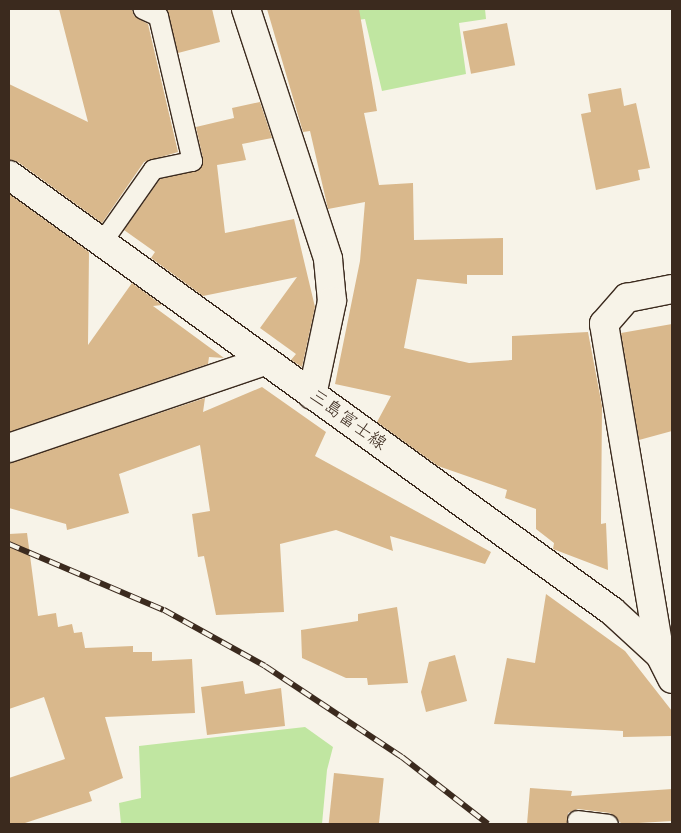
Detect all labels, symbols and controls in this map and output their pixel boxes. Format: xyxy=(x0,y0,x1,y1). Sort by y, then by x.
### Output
street label: 三島富士線 xyxy=(304,386,390,456)

